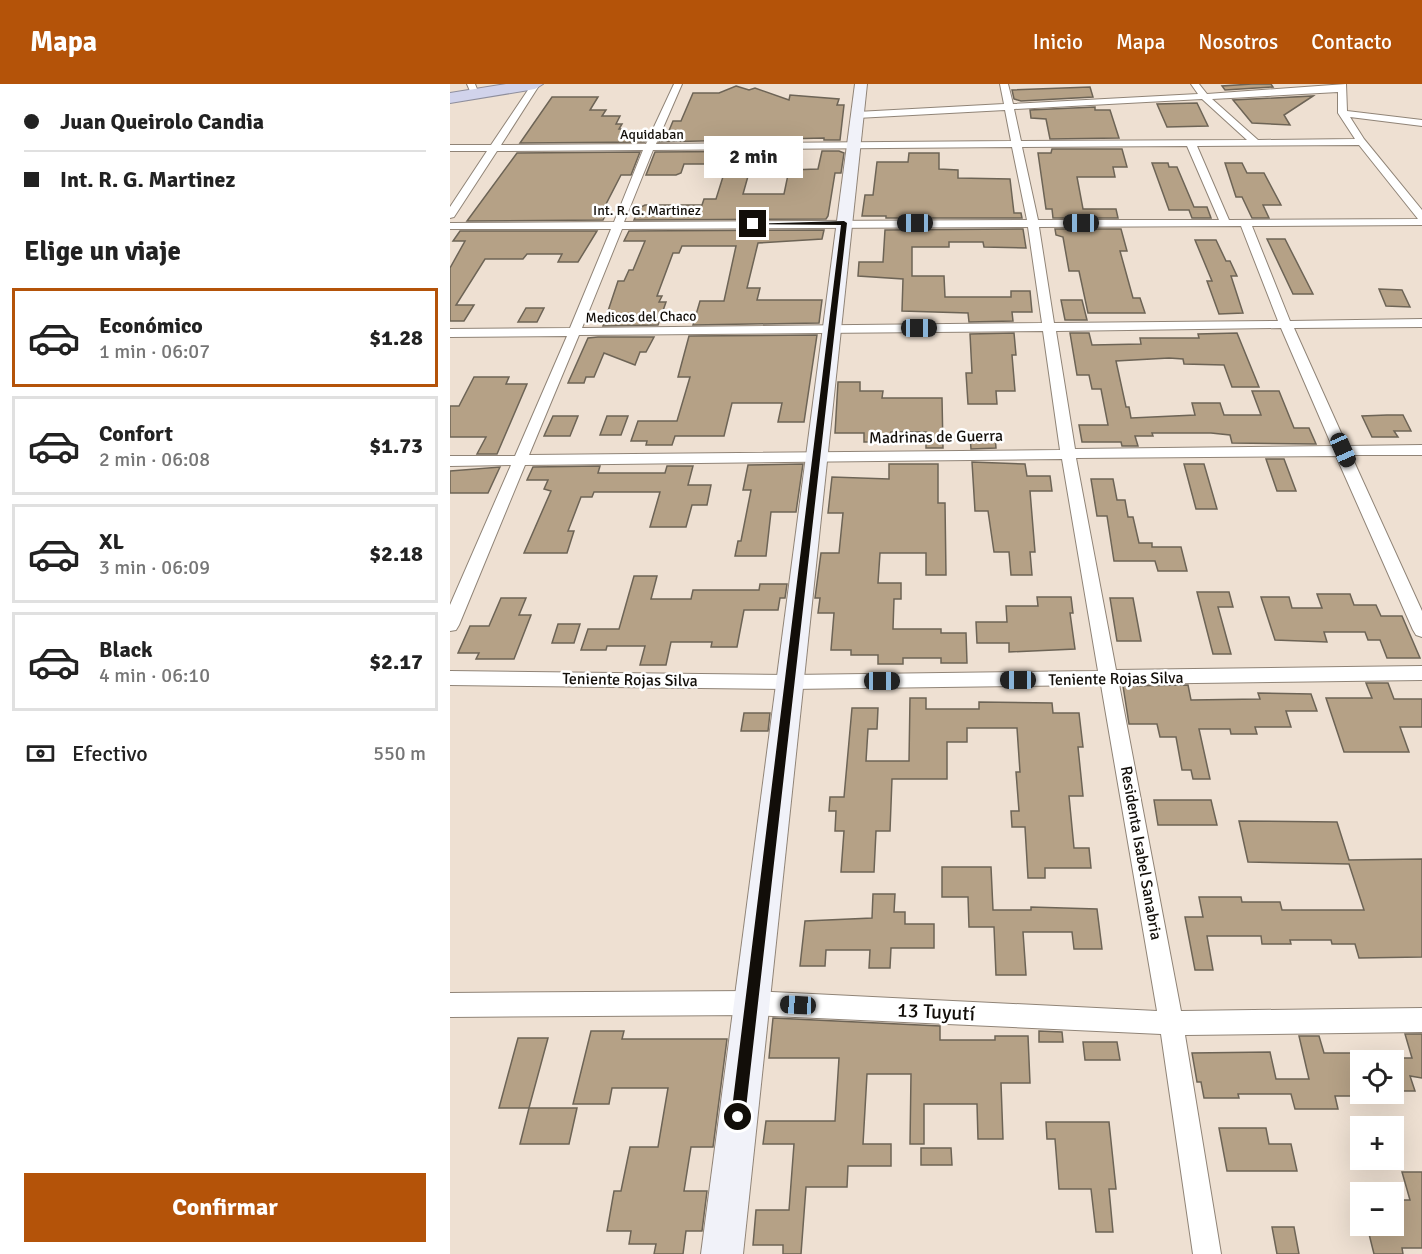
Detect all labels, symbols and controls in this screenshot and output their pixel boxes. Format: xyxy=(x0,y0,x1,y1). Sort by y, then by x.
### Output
text: Mapa xyxy=(30,25,97,59)
text: Inicio xyxy=(1033,29,1083,55)
text: Mapa xyxy=(1116,29,1165,55)
text: Nosotros xyxy=(1198,29,1278,55)
text: Contacto xyxy=(1311,29,1392,55)
text: Juan Queirolo Candia xyxy=(60,108,264,135)
street label: Aquidaban xyxy=(620,126,684,143)
callout: 2 min xyxy=(704,137,802,179)
text: 2 min xyxy=(729,144,778,169)
text: Int. R. G. Martinez xyxy=(60,166,235,193)
street label: Int. R. G. Martinez xyxy=(593,202,701,219)
route end xyxy=(739,210,766,237)
car xyxy=(897,214,933,232)
car xyxy=(1063,214,1099,232)
text: Elige un viaje xyxy=(24,235,181,268)
street label: Medicos del Chaco xyxy=(585,308,697,326)
icon: car xyxy=(27,311,81,365)
text: Económico xyxy=(99,312,203,339)
car xyxy=(901,319,937,337)
text: $1.28 xyxy=(369,324,423,351)
text: 1 min · 06:07 xyxy=(99,339,210,364)
icon: car xyxy=(27,419,81,473)
text: Confort xyxy=(99,420,173,447)
street label: Madrinas de Guerra xyxy=(869,426,1003,448)
car xyxy=(1327,430,1359,470)
text: $1.73 xyxy=(369,432,423,459)
text: 2 min · 06:08 xyxy=(99,447,210,472)
icon: car xyxy=(27,527,81,581)
text: XL xyxy=(99,528,124,555)
text: $2.18 xyxy=(369,540,423,567)
text: 3 min · 06:09 xyxy=(99,555,210,580)
icon: car xyxy=(27,635,81,689)
text: Black xyxy=(99,636,153,663)
text: $2.17 xyxy=(369,648,423,675)
text: 4 min · 06:10 xyxy=(99,663,210,688)
street label: Teniente Rojas Silva xyxy=(1048,668,1184,690)
street label: Teniente Rojas Silva xyxy=(562,669,698,691)
car xyxy=(1000,671,1036,689)
car xyxy=(864,672,900,690)
icon: cash xyxy=(24,737,57,770)
text: Efectivo xyxy=(72,740,148,767)
text: 550 m xyxy=(373,741,426,766)
street label: Residenta Isabel Sanabria xyxy=(1116,764,1166,942)
car xyxy=(780,995,816,1015)
street label: 13 Tuyutí xyxy=(896,997,976,1027)
map controls xyxy=(1350,1050,1404,1236)
button: locate xyxy=(1350,1050,1404,1104)
route start xyxy=(724,1103,751,1130)
button: + xyxy=(1350,1116,1404,1170)
button: Confirmar xyxy=(24,1173,426,1242)
button: − xyxy=(1350,1182,1404,1236)

